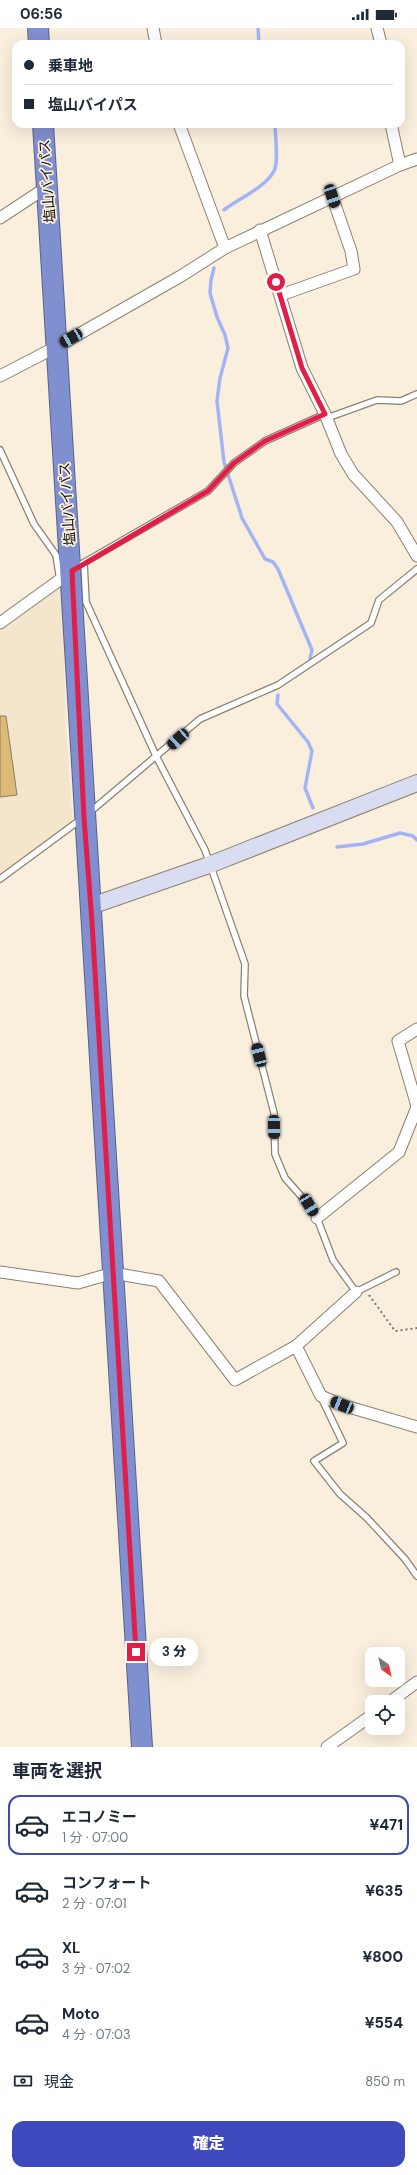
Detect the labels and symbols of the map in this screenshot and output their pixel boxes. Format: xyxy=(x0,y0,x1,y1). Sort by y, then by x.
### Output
street label: 塩山バイパス xyxy=(35,139,59,223)
car xyxy=(323,183,341,209)
route start xyxy=(267,273,285,291)
car xyxy=(58,327,84,349)
street label: 塩山バイパス xyxy=(55,462,79,546)
car xyxy=(165,727,191,751)
car xyxy=(250,1042,268,1068)
car xyxy=(268,1115,280,1139)
car xyxy=(298,1192,320,1218)
car xyxy=(329,1395,355,1415)
callout: 3 分 xyxy=(150,1638,198,1666)
route end xyxy=(127,1643,145,1661)
north arrow xyxy=(365,1647,405,1687)

